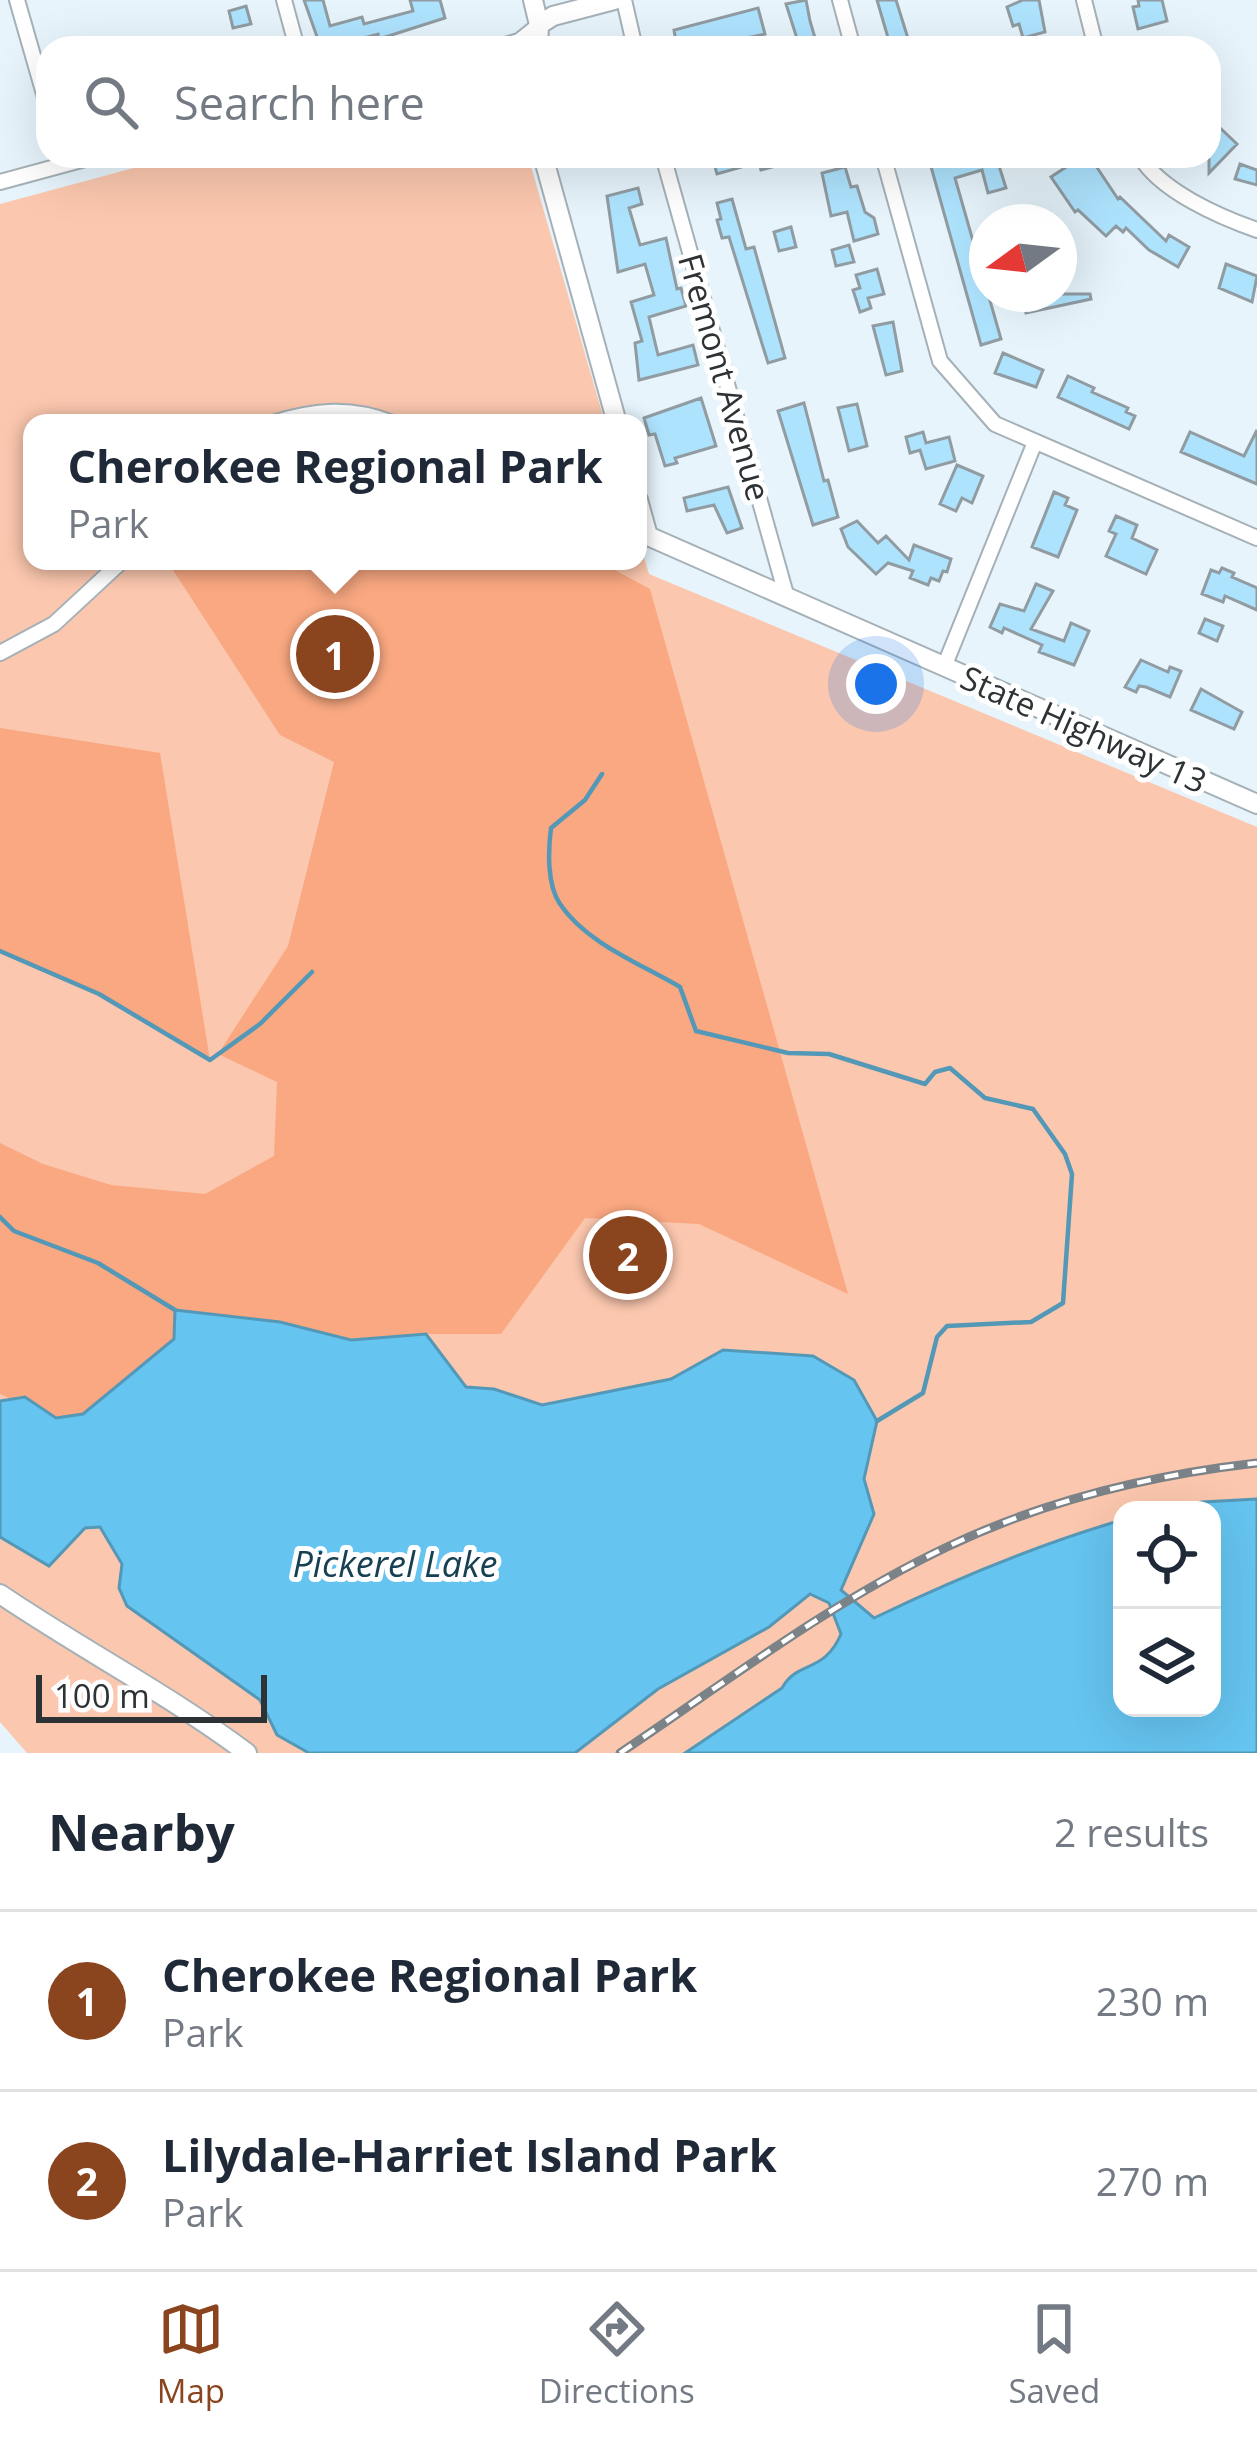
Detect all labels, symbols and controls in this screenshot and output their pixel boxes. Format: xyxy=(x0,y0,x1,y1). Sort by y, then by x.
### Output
search box xyxy=(36,36,1221,168)
icon: search xyxy=(78,69,144,135)
text: Search here xyxy=(174,72,425,133)
north arrow xyxy=(969,204,1077,312)
street label: Fremont Avenue xyxy=(668,248,782,506)
popup xyxy=(23,414,647,570)
text: Cherokee Regional Park xyxy=(67,435,603,496)
text: Park xyxy=(67,496,149,549)
pin: 1 xyxy=(296,609,374,699)
your location xyxy=(846,654,906,714)
street label: State Highway 13 xyxy=(954,655,1214,803)
pin: 2 xyxy=(589,1210,667,1300)
map controls xyxy=(1113,1501,1221,1717)
button: locate xyxy=(1113,1501,1221,1609)
water label: Pickerel Lake xyxy=(292,1539,498,1588)
button: layers xyxy=(1113,1609,1221,1717)
scale bar xyxy=(36,1669,267,1722)
text: 100 m xyxy=(54,1673,150,1718)
text: Nearby xyxy=(48,1796,235,1866)
text: 2 results xyxy=(1054,1805,1209,1858)
text: Cherokee Regional Park xyxy=(162,1944,697,2005)
text: 1 xyxy=(76,1974,98,2027)
text: 230 m xyxy=(1096,1974,1209,2027)
text: Park xyxy=(162,2005,244,2058)
text: Lilydale-Harriet Island Park xyxy=(162,2124,777,2185)
text: 2 xyxy=(76,2154,98,2207)
text: 270 m xyxy=(1096,2154,1209,2207)
text: Park xyxy=(162,2185,244,2238)
tab: Map xyxy=(157,2296,225,2413)
tab: Directions xyxy=(539,2296,695,2413)
tab: Saved xyxy=(1008,2296,1100,2413)

